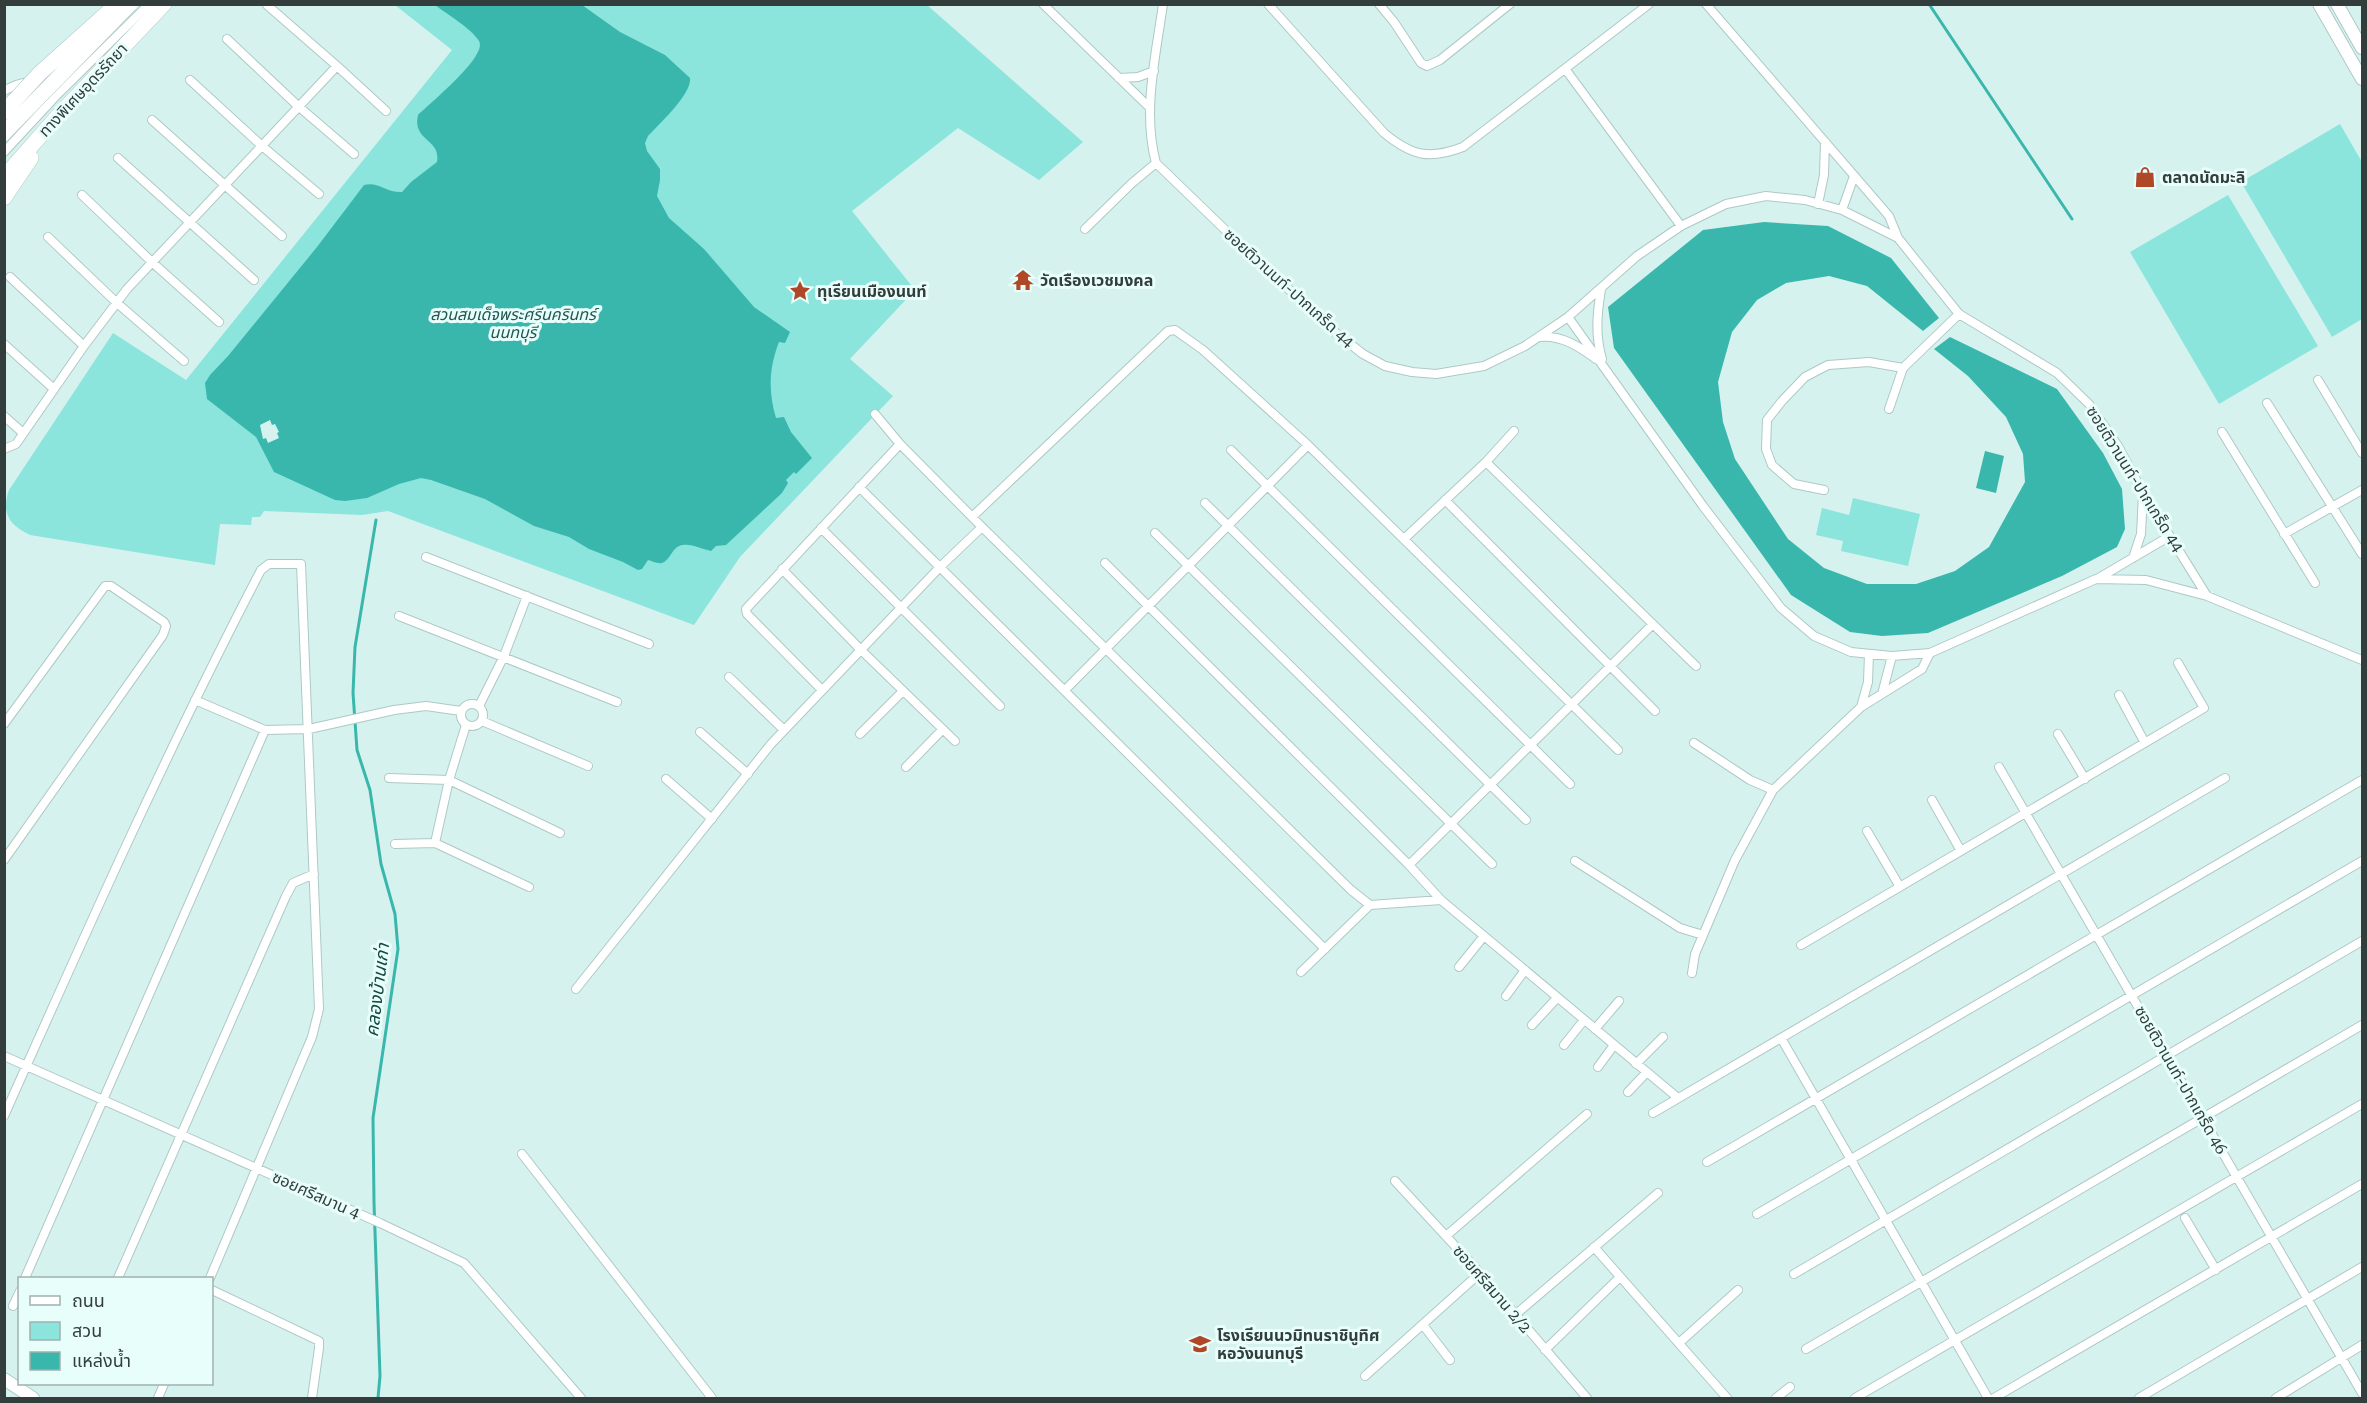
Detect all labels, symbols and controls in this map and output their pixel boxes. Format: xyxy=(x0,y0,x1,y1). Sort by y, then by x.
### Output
street label: ทางพิเศษอุดรรัถยา xyxy=(35,39,131,141)
shop icon: ตลาดนัดมะลิ xyxy=(2133,165,2157,189)
place label: ตลาดนัดมะลิ xyxy=(2162,168,2245,187)
street label: ซอยติวานนท์-ปากเกร็ด 44 xyxy=(1220,225,1358,351)
temple icon: วัดเรืองเวชมงคล xyxy=(1011,268,1035,292)
place label: วัดเรืองเวชมงคล xyxy=(1040,271,1153,290)
place icon: ทุเรียนเมืองนนท์ xyxy=(788,279,812,303)
place label: ทุเรียนเมืองนนท์ xyxy=(817,282,927,301)
park label: สวนสมเด็จพระศรีนครินทร์ นนทบุรี xyxy=(430,305,600,343)
street label: ซอยติวานนท์-ปากเกร็ด 44 xyxy=(2082,403,2188,555)
water label: คลองบ้านเก่า xyxy=(361,941,393,1038)
street label: ซอยติวานนท์-ปากเกร็ด 46 xyxy=(2131,1002,2231,1158)
street label: ซอยศรีสมาน 4 xyxy=(269,1167,363,1223)
street label: ซอยศรีสมาน 2/2 xyxy=(1449,1241,1535,1337)
legend xyxy=(18,1277,213,1385)
text: ถนน xyxy=(72,1290,105,1311)
text: สวน xyxy=(72,1320,102,1341)
place label: โรงเรียนนวมิทนราชินูทิศ หอวังนนทบุรี xyxy=(1217,1326,1379,1363)
school or university icon: โรงเรียนนวมิทนราชินูทิศ หอวังนนทบุรี xyxy=(1188,1332,1212,1356)
text: แหล่งน้ำ xyxy=(72,1348,131,1371)

